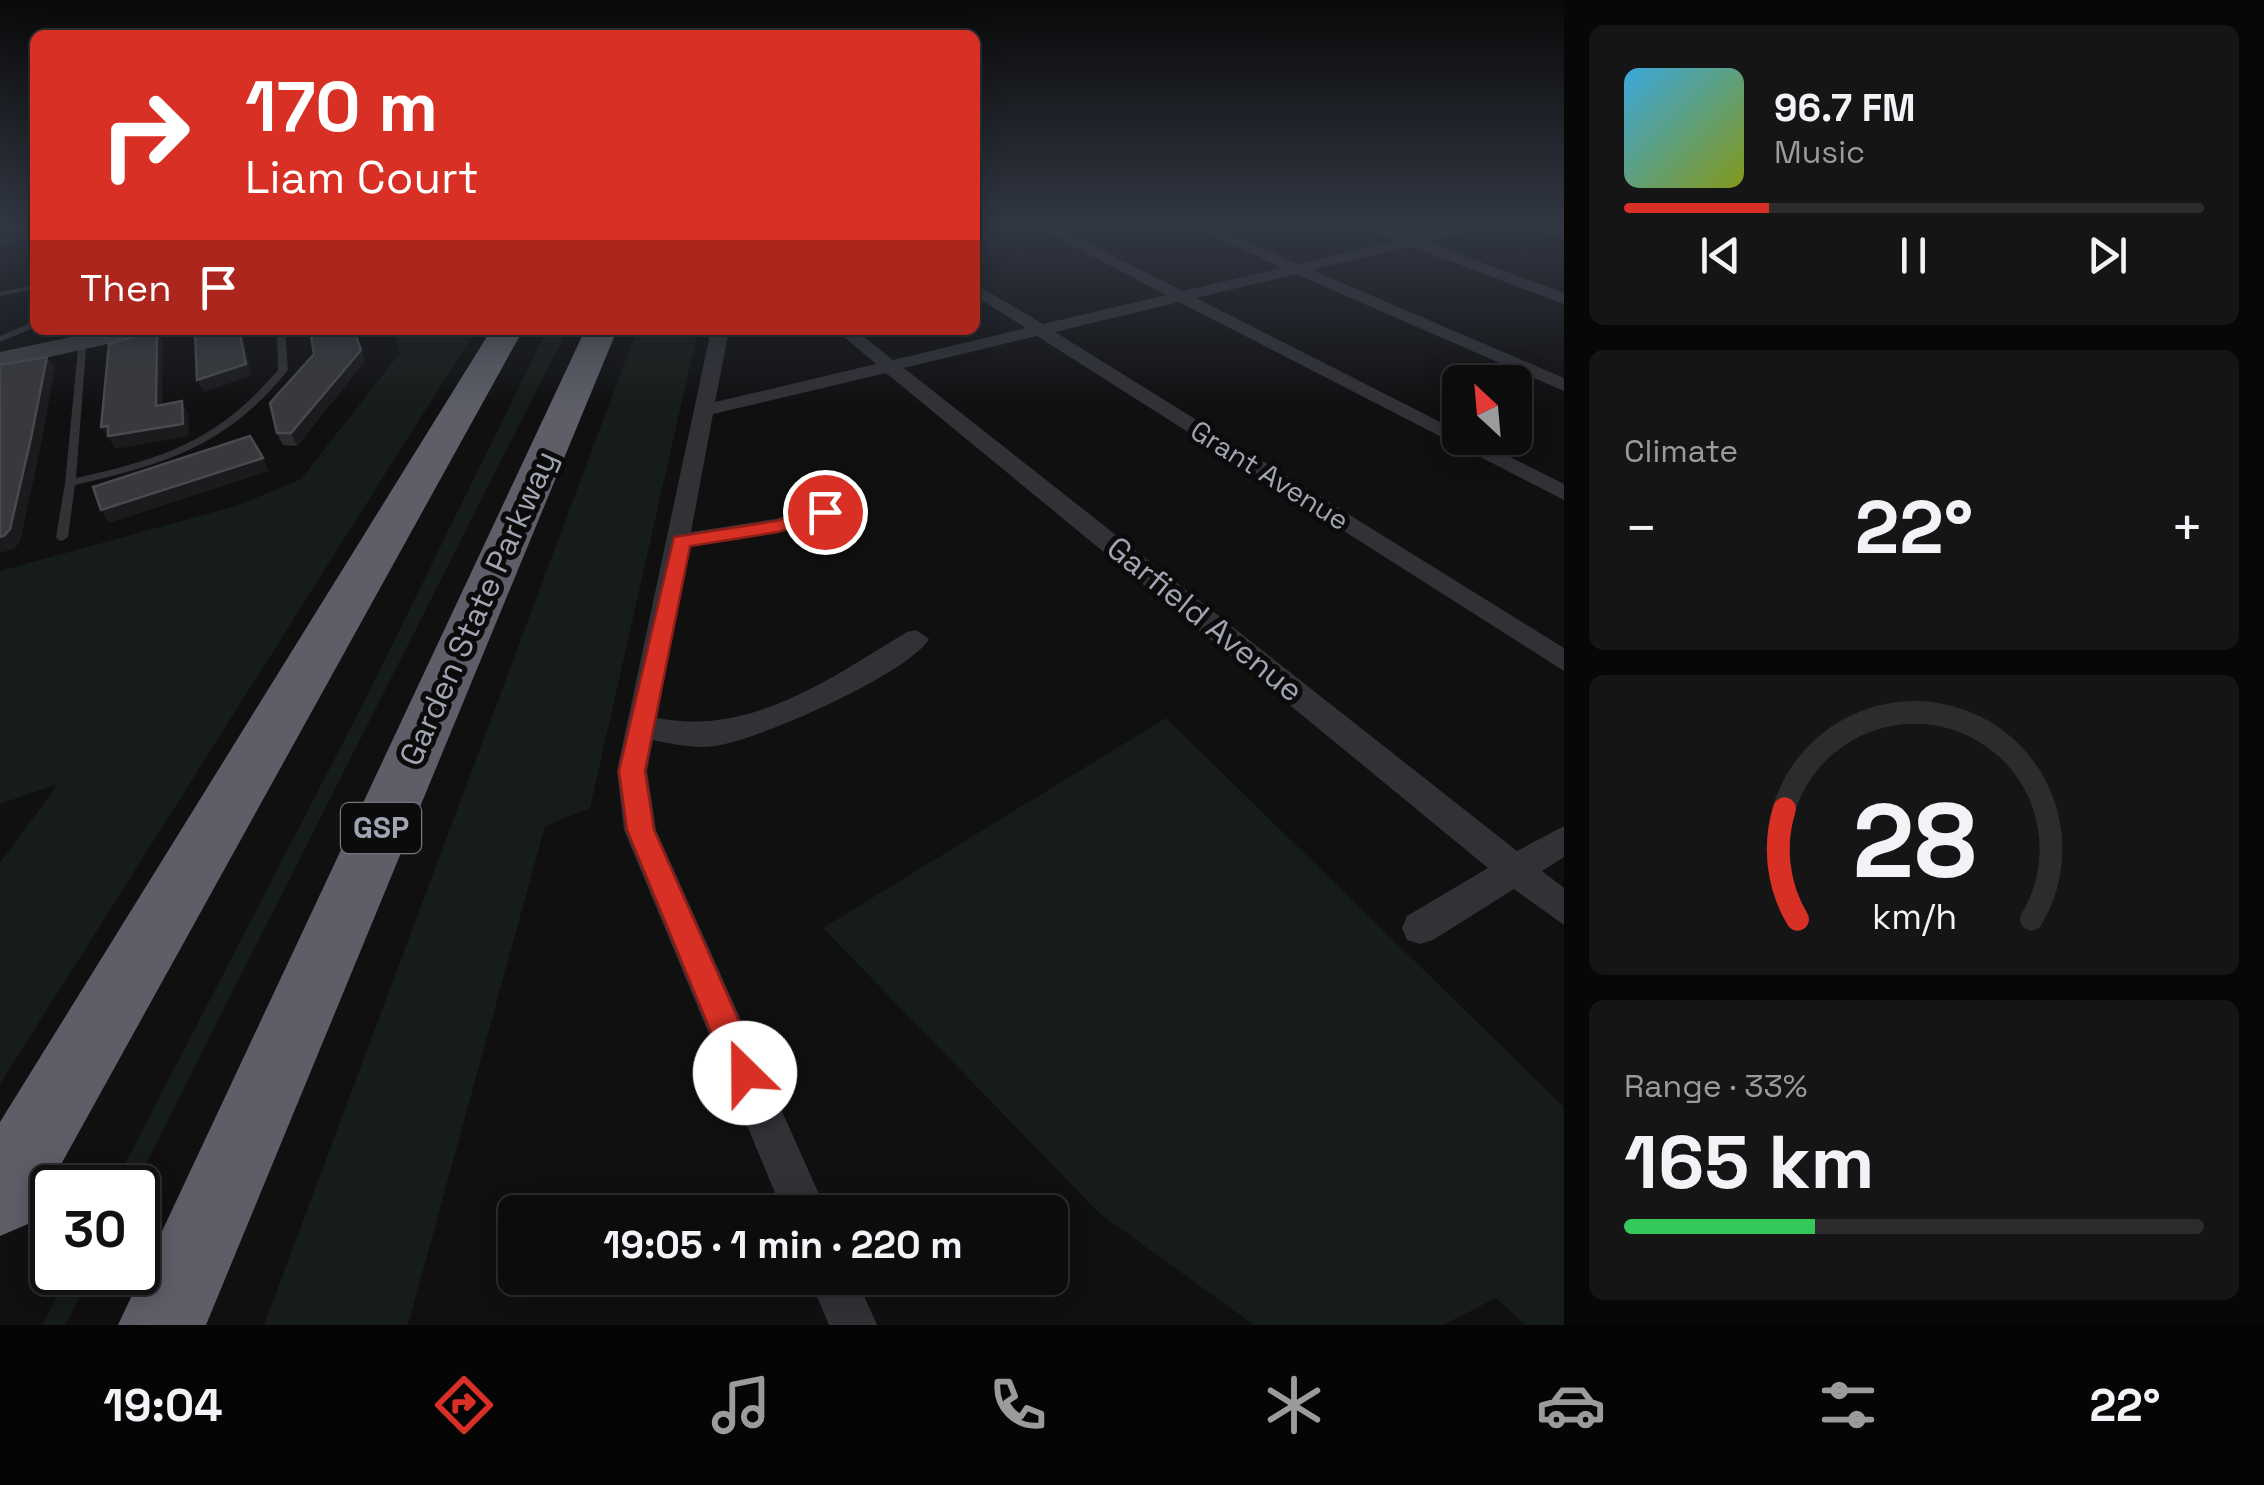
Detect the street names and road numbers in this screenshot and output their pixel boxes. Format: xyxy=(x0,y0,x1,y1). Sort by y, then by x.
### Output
street label: Grant Avenue xyxy=(1184,412,1356,538)
street label: Garden State Parkway xyxy=(390,444,566,772)
street label: Garfield Avenue xyxy=(1099,528,1311,710)
road number: GSP xyxy=(341,803,421,853)

